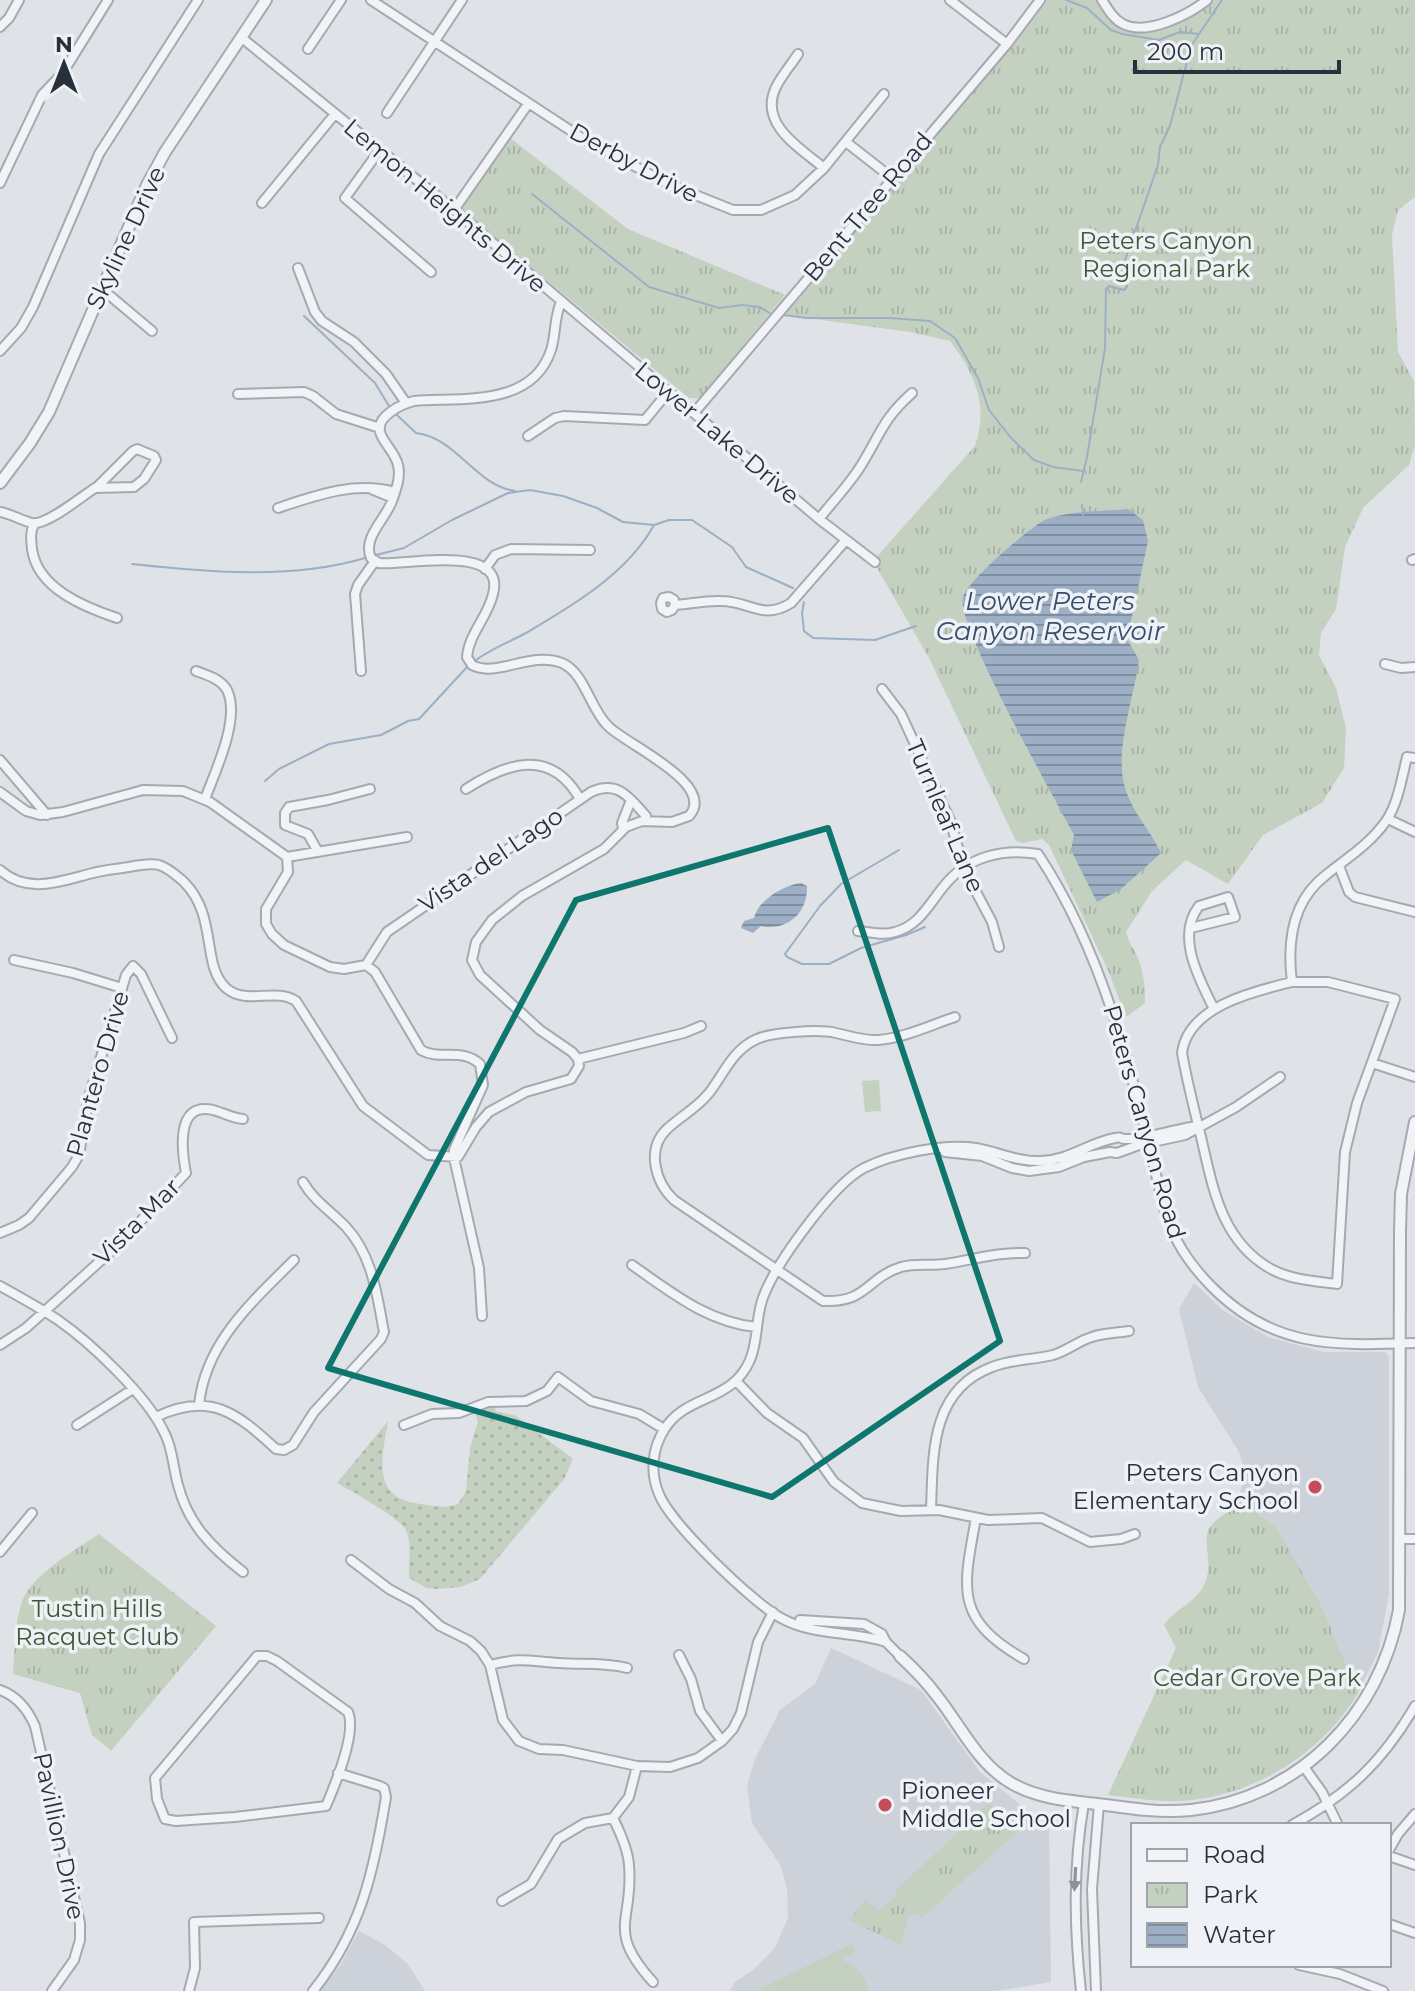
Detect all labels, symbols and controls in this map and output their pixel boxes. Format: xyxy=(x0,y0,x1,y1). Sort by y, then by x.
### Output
north arrow xyxy=(24,24,104,104)
scale bar xyxy=(1135,24,1339,74)
text: N xyxy=(55,31,73,58)
text: 200 m xyxy=(1147,37,1224,66)
street label: Lemon Heights Drive xyxy=(338,112,552,299)
street label: Derby Drive xyxy=(565,116,704,209)
street label: Bent Tree Road xyxy=(797,126,938,287)
street label: Skyline Drive xyxy=(80,162,171,314)
park label: Peters Canyon Regional Park xyxy=(1079,226,1253,283)
street label: Lower Lake Drive xyxy=(629,355,805,510)
water label: Lower Peters Canyon Reservoir xyxy=(936,585,1165,647)
street label: Turnleaf Lane xyxy=(900,735,991,897)
street label: Vista del Lago xyxy=(413,801,568,918)
street label: Plantero Drive xyxy=(60,987,135,1160)
street label: Peters Canyon Road xyxy=(1097,1001,1192,1242)
street label: Vista Mar xyxy=(87,1172,186,1271)
place label: Peters Canyon Elementary School xyxy=(1073,1458,1299,1515)
marker: Peters Canyon Elementary School xyxy=(1306,1478,1324,1496)
park label: Tustin Hills Racquet Club xyxy=(15,1594,179,1651)
park label: Cedar Grove Park xyxy=(1153,1663,1362,1692)
street label: Pavillion Drive xyxy=(28,1750,91,1922)
place label: Pioneer Middle School xyxy=(901,1776,1071,1833)
marker: Pioneer Middle School xyxy=(876,1796,894,1814)
legend xyxy=(1131,1823,1391,1967)
text: Road xyxy=(1203,1840,1266,1869)
one-way arrow xyxy=(1068,1867,1081,1892)
text: Park xyxy=(1203,1880,1258,1909)
text: Water xyxy=(1203,1920,1276,1949)

